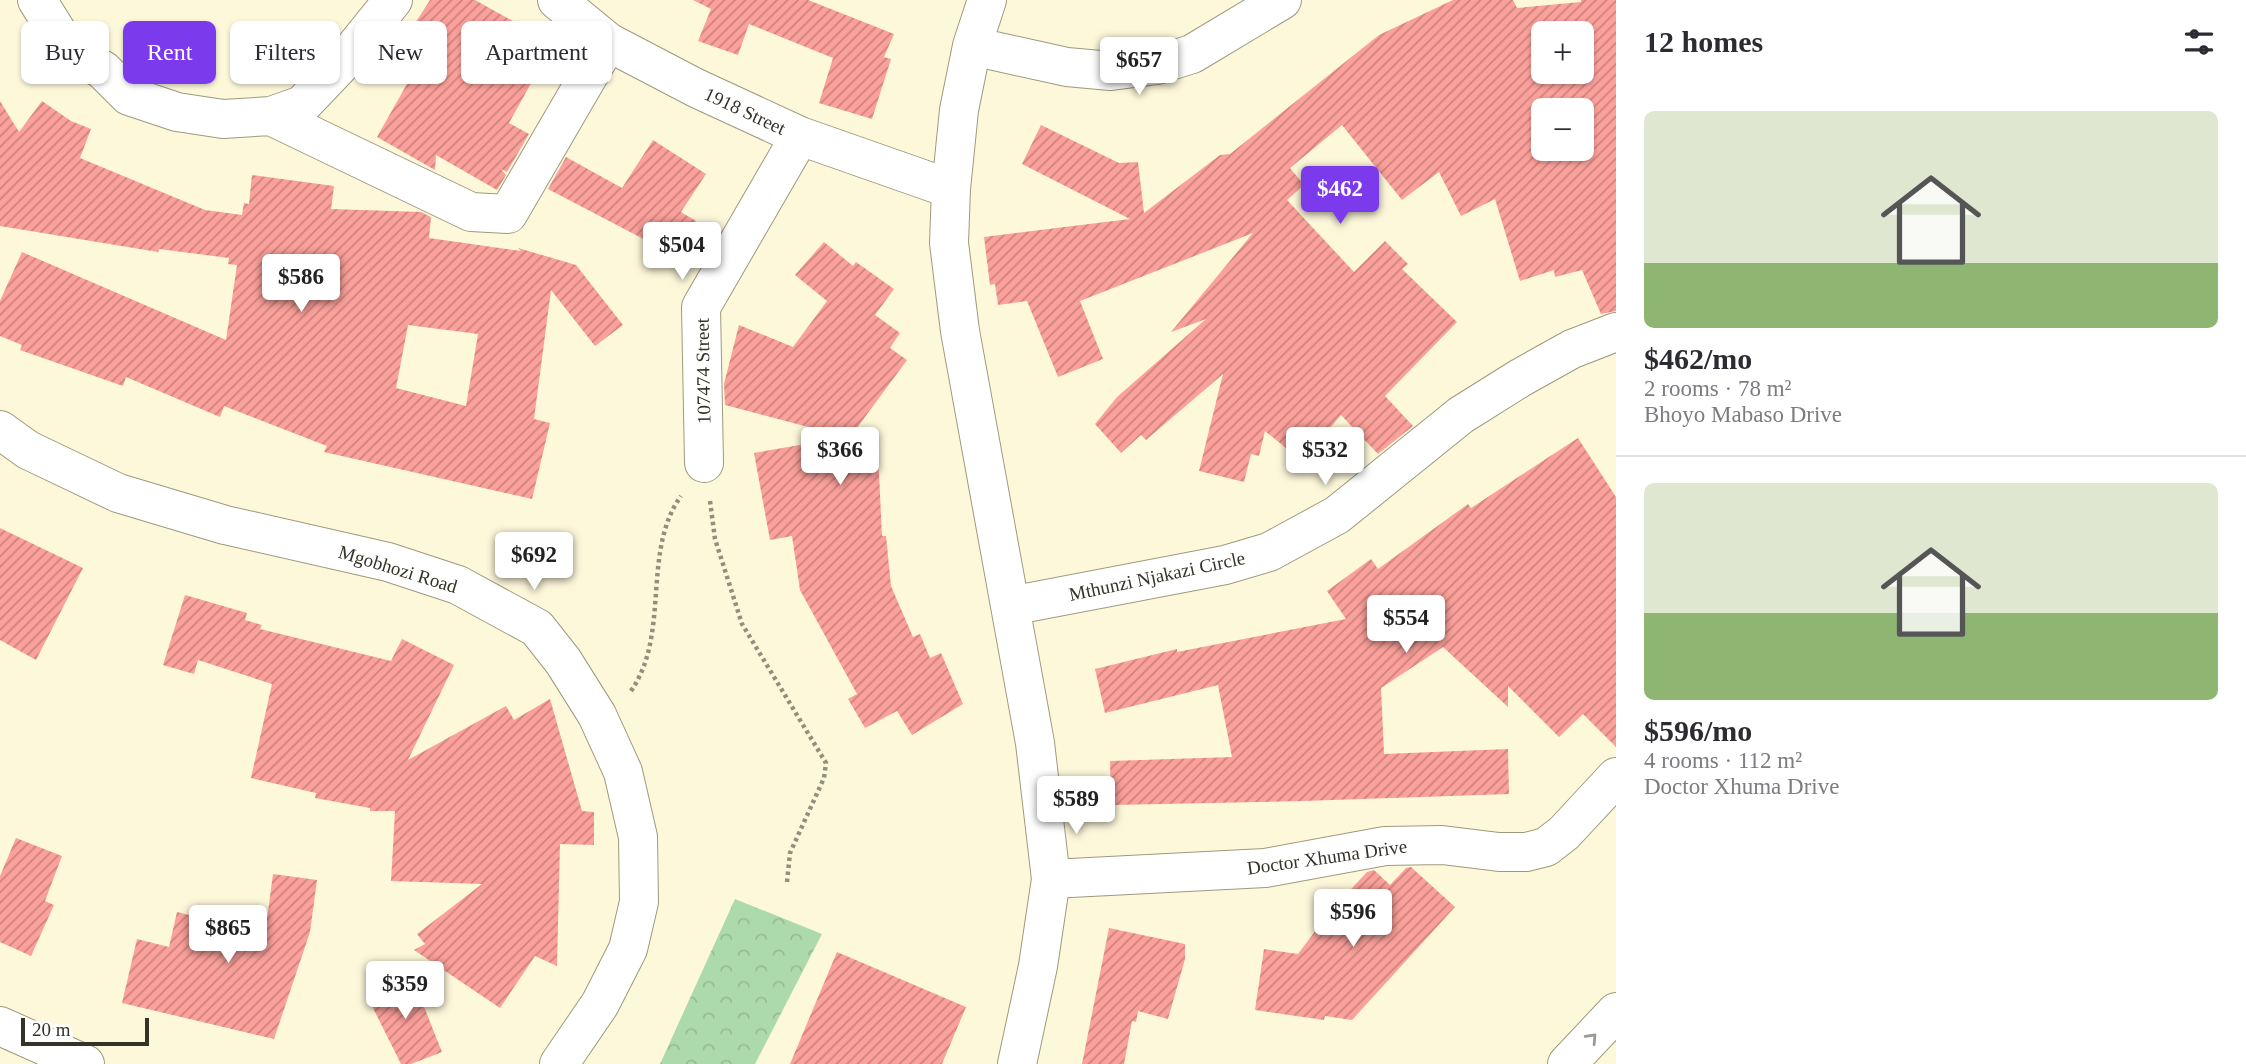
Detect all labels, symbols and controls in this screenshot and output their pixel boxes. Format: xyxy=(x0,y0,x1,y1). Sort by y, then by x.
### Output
chip: Buy xyxy=(21,21,109,84)
chip: Rent xyxy=(123,21,216,84)
chip: Filters xyxy=(230,21,340,84)
chip: New xyxy=(354,21,447,84)
chip: Apartment xyxy=(461,21,612,84)
map controls xyxy=(1531,21,1594,161)
button: + xyxy=(1531,21,1594,84)
icon: filters xyxy=(2180,23,2218,61)
text: 12 homes xyxy=(1644,25,1763,58)
pin: $657 xyxy=(1098,38,1180,97)
text: $657 xyxy=(1116,47,1162,72)
street label: 1918 Street xyxy=(701,83,790,139)
button: − xyxy=(1531,98,1594,161)
icon: home xyxy=(1868,157,1994,283)
pin: $462 xyxy=(1299,166,1381,226)
text: $462 xyxy=(1317,176,1363,201)
pin: $504 xyxy=(641,222,723,282)
text: $504 xyxy=(659,232,705,257)
pin: $586 xyxy=(260,254,342,314)
text: $586 xyxy=(278,264,324,289)
street label: 107474 Street xyxy=(692,317,714,424)
text: $462/mo xyxy=(1644,342,1752,375)
text: 2 rooms · 78 m² xyxy=(1644,376,1791,401)
text: Bhoyo Mabaso Drive xyxy=(1644,402,1842,427)
pin: $366 xyxy=(799,428,881,487)
pin: $532 xyxy=(1284,428,1366,487)
text: $366 xyxy=(817,437,863,462)
text: $532 xyxy=(1302,437,1348,462)
icon: home xyxy=(1868,529,1994,655)
pin: $692 xyxy=(493,532,575,592)
street label: Mgobhozi Road xyxy=(336,541,460,597)
text: $692 xyxy=(511,542,557,567)
street label: Mthunzi Njakazi Circle xyxy=(1067,547,1247,605)
pin: $554 xyxy=(1365,596,1447,655)
text: $554 xyxy=(1383,605,1429,630)
text: $596/mo xyxy=(1644,714,1752,747)
text: 4 rooms · 112 m² xyxy=(1644,748,1802,773)
text: Doctor Xhuma Drive xyxy=(1644,774,1839,799)
pin: $589 xyxy=(1035,776,1117,836)
text: $589 xyxy=(1053,786,1099,811)
street label: Doctor Xhuma Drive xyxy=(1246,835,1408,879)
pin: $596 xyxy=(1312,890,1394,949)
text: $596 xyxy=(1330,899,1376,924)
pin: $865 xyxy=(187,906,269,965)
text: $865 xyxy=(205,915,251,940)
pin: $359 xyxy=(364,962,446,1021)
text: $359 xyxy=(382,971,428,996)
scale bar xyxy=(21,1015,149,1047)
text: 20 m xyxy=(32,1019,71,1040)
one-way arrow xyxy=(1583,1033,1596,1046)

